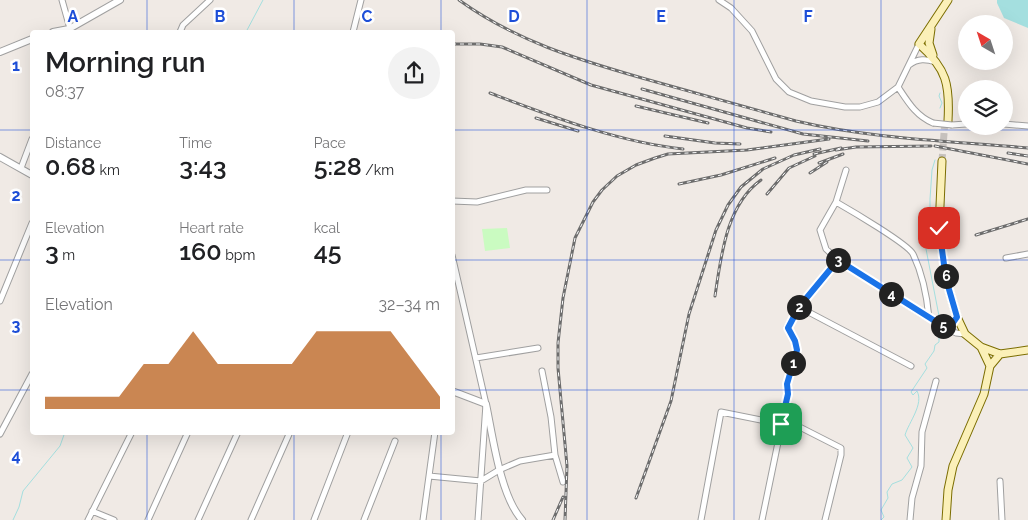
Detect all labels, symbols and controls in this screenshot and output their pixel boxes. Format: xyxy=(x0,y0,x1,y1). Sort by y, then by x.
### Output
text: A xyxy=(68,7,79,26)
text: B xyxy=(215,7,226,26)
text: C xyxy=(362,7,373,26)
text: D xyxy=(508,7,520,26)
text: E xyxy=(656,7,666,26)
text: F xyxy=(803,7,813,26)
north arrow xyxy=(958,15,1012,70)
map controls xyxy=(958,15,1013,135)
text: Morning run xyxy=(45,46,205,79)
button: share xyxy=(388,47,440,99)
text: 1 xyxy=(12,56,20,75)
button: layers xyxy=(958,80,1013,135)
text: 08:37 xyxy=(45,82,84,101)
text: Distance xyxy=(45,135,101,151)
text: Time xyxy=(179,135,212,151)
text: Pace xyxy=(314,135,346,151)
text: 0.68 xyxy=(45,151,96,181)
text: 3:43 xyxy=(179,151,226,181)
text: 5:28 xyxy=(314,151,362,181)
text: km xyxy=(96,162,120,178)
text: /km xyxy=(362,162,394,178)
text: 2 xyxy=(11,186,21,205)
pin xyxy=(918,207,960,249)
icon: check xyxy=(925,214,953,242)
text: Elevation xyxy=(45,220,104,236)
text: Heart rate xyxy=(179,220,244,236)
text: kcal xyxy=(314,220,340,236)
text: 3 xyxy=(45,236,59,266)
text: 160 xyxy=(179,236,222,266)
text: 45 xyxy=(314,236,342,266)
text: m xyxy=(59,247,75,263)
text: bpm xyxy=(222,247,255,263)
pin: 3 xyxy=(826,248,850,272)
text: 3 xyxy=(835,252,842,268)
pin: 6 xyxy=(934,264,958,288)
text: 6 xyxy=(942,268,951,284)
pin: 4 xyxy=(878,282,904,306)
text: 4 xyxy=(888,286,896,302)
pin: 2 xyxy=(786,294,812,320)
text: Elevation xyxy=(45,295,113,314)
text: 32–34 m xyxy=(379,295,440,314)
text: 2 xyxy=(796,299,803,315)
pin: 5 xyxy=(930,314,956,338)
text: 3 xyxy=(12,316,21,335)
text: 5 xyxy=(940,318,947,334)
pin: 1 xyxy=(780,350,806,376)
text: 1 xyxy=(790,355,797,371)
pin xyxy=(760,403,802,445)
icon: arrive xyxy=(767,410,795,438)
text: 4 xyxy=(11,446,21,465)

